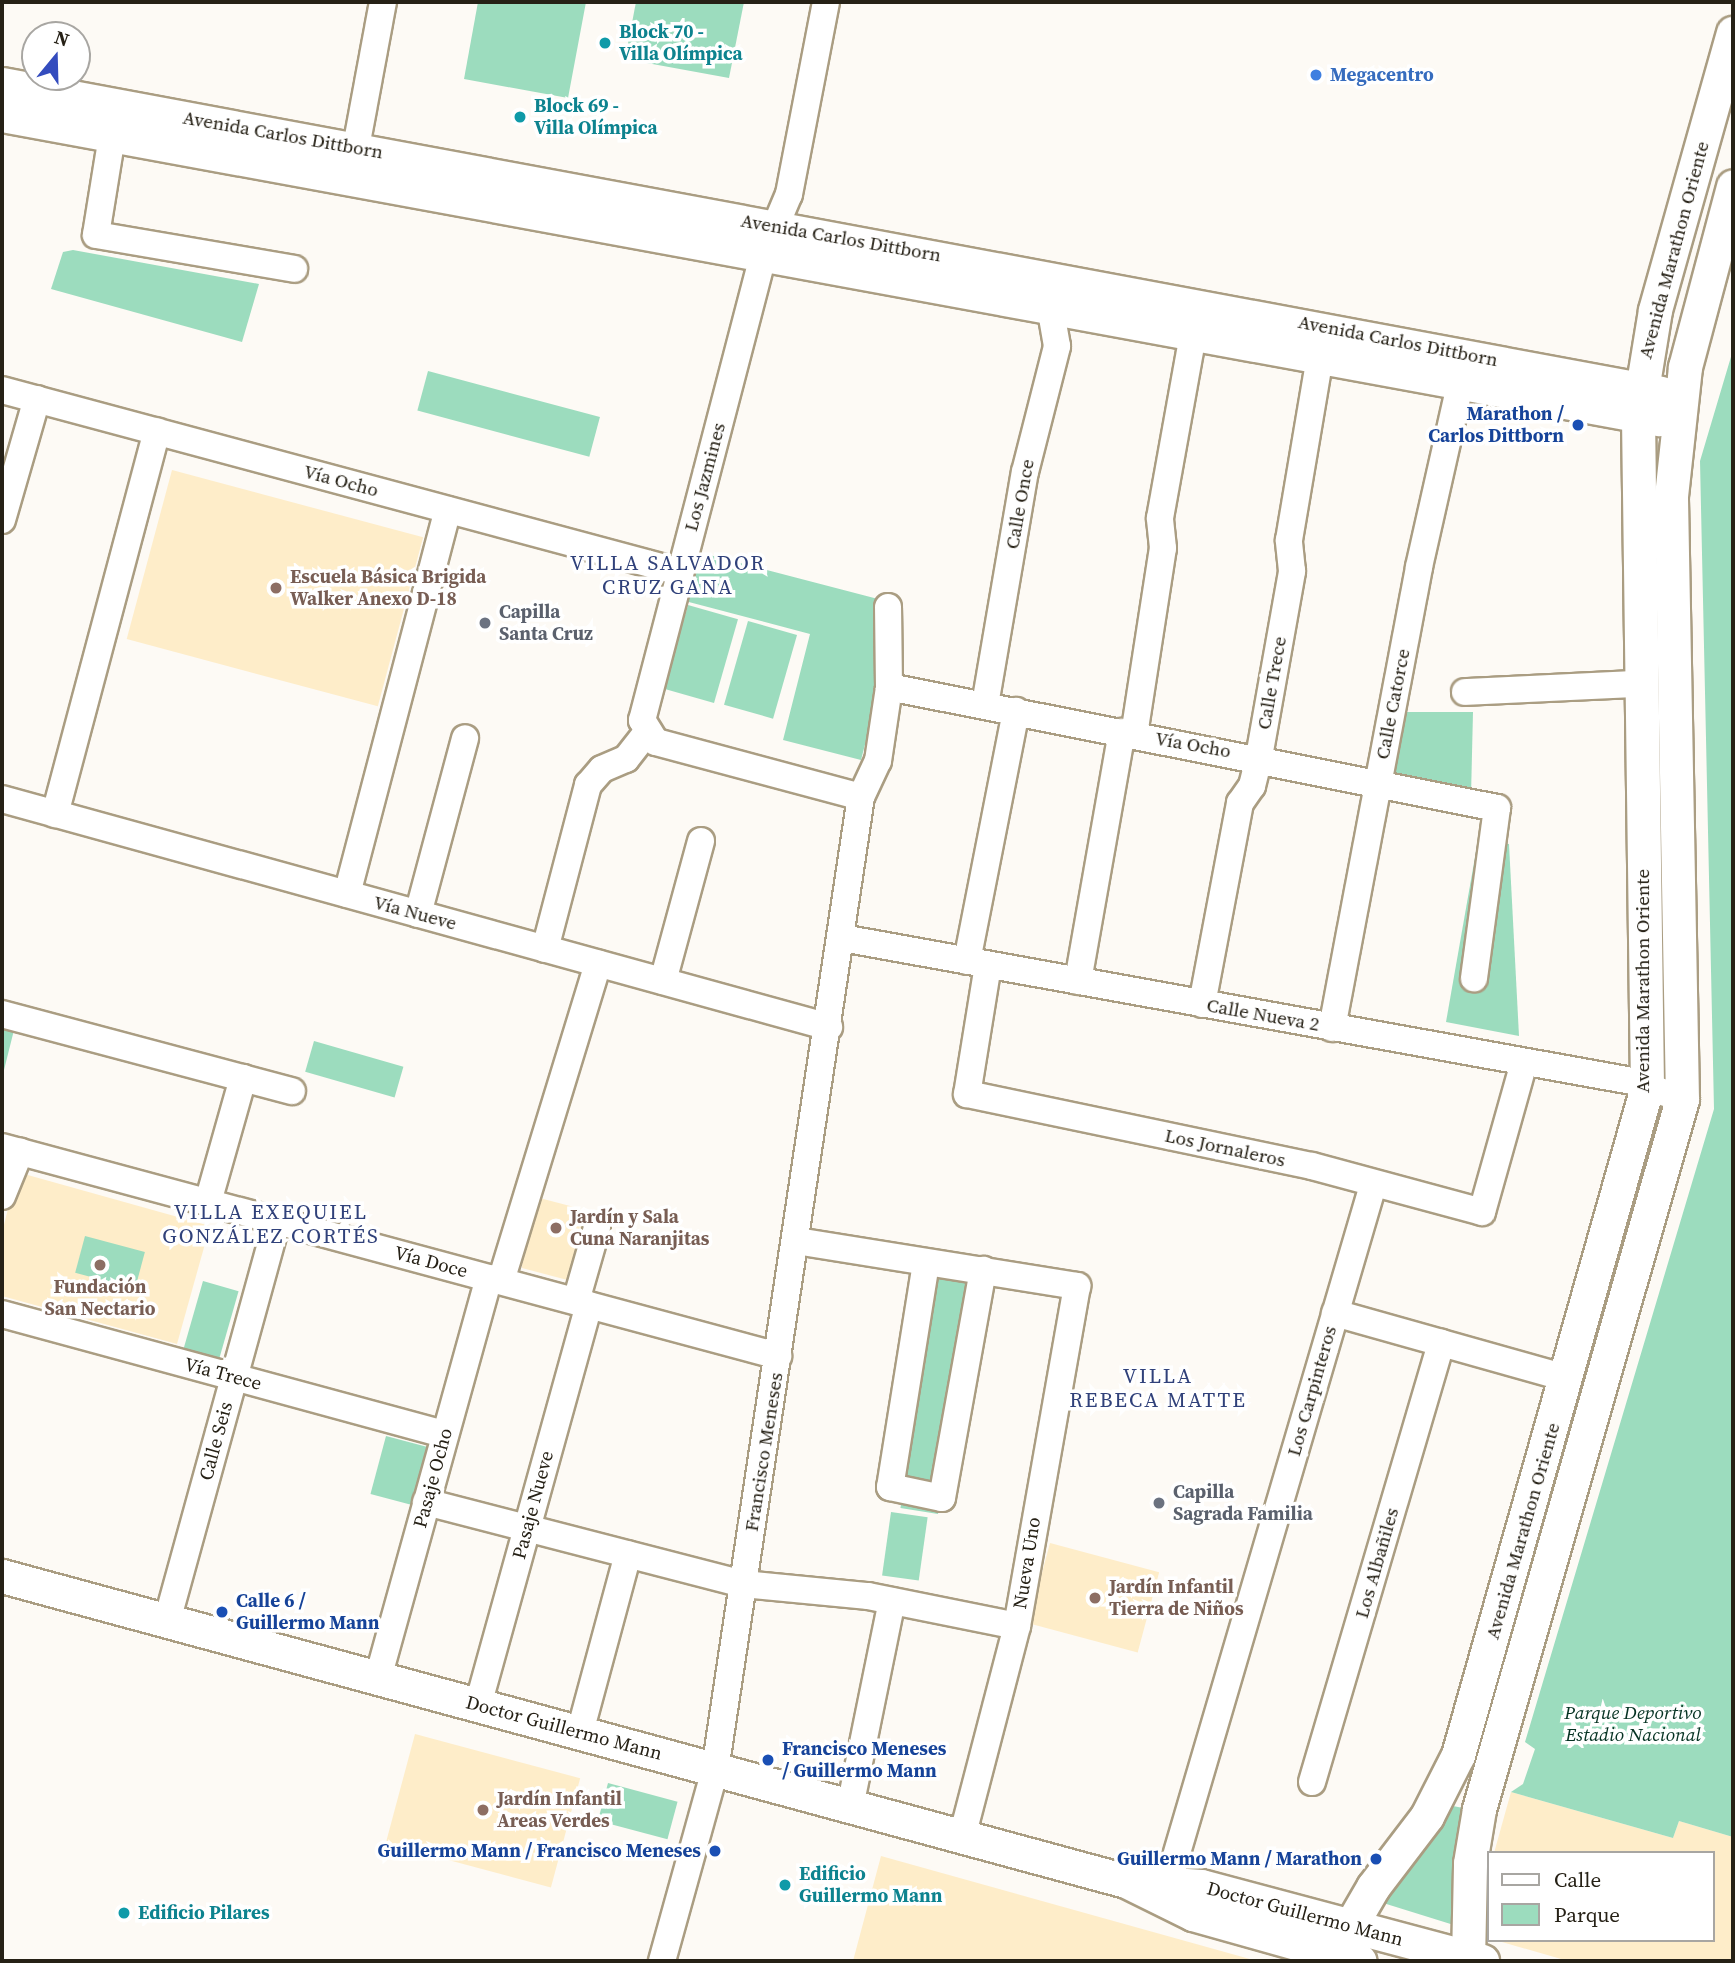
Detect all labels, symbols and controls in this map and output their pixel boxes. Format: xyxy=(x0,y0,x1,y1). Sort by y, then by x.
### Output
north arrow xyxy=(21,21,91,91)
place label: Block 70 - Villa Olímpica xyxy=(619,21,743,65)
text: N xyxy=(51,23,73,53)
marker: Block 70 - Villa Olímpica xyxy=(597,35,613,51)
place label: Megacentro xyxy=(1330,64,1434,86)
marker: Megacentro xyxy=(1308,67,1324,83)
place label: Block 69 - Villa Olímpica xyxy=(534,95,658,139)
street label: Avenida Carlos Dittborn xyxy=(181,106,385,164)
marker: Block 69 - Villa Olímpica xyxy=(512,109,528,125)
street label: Avenida Marathon Oriente xyxy=(1634,139,1714,361)
street label: Avenida Carlos Dittborn xyxy=(739,209,943,267)
street label: Avenida Carlos Dittborn xyxy=(1296,310,1500,372)
place label: Marathon / Carlos Dittborn xyxy=(1428,403,1564,447)
marker: Marathon / Carlos Dittborn xyxy=(1570,417,1586,433)
street label: Los Jazmines xyxy=(680,420,730,534)
street label: Calle Once xyxy=(1001,457,1039,551)
street label: Vía Ocho xyxy=(301,460,381,502)
district label: VILLA SALVADOR CRUZ GANA xyxy=(572,550,764,600)
place label: Escuela Básica Brigida Walker Anexo D-18 xyxy=(290,566,486,610)
marker: Escuela Básica Brigida Walker Anexo D-18 xyxy=(268,580,284,596)
place label: Capilla Santa Cruz xyxy=(499,601,593,645)
marker: Capilla Santa Cruz xyxy=(477,615,493,631)
street label: Calle Trece xyxy=(1253,634,1291,732)
street label: Calle Catorce xyxy=(1371,647,1415,761)
street label: Vía Ocho xyxy=(1153,727,1233,763)
street label: Avenida Marathon Oriente xyxy=(1632,869,1654,1093)
street label: Vía Nueve xyxy=(371,891,459,935)
street label: Calle Nueva 2 xyxy=(1205,994,1321,1036)
street label: Los Jornaleros xyxy=(1163,1124,1287,1172)
district label: VILLA EXEQUIEL GONZÁLEZ CORTÉS xyxy=(164,1199,378,1249)
place label: Jardín y Sala Cuna Naranjitas xyxy=(570,1206,709,1250)
marker: Jardín y Sala Cuna Naranjitas xyxy=(548,1220,564,1236)
street label: Vía Doce xyxy=(392,1241,470,1283)
marker: Fundación San Nectario xyxy=(92,1257,108,1273)
place label: Fundación San Nectario xyxy=(44,1276,156,1320)
street label: Los Carpinteros xyxy=(1282,1323,1342,1459)
street label: Vía Trece xyxy=(182,1353,264,1395)
district label: VILLA REBECA MATTE xyxy=(1071,1363,1245,1413)
street label: Francisco Meneses xyxy=(740,1371,788,1533)
street label: Calle Seis xyxy=(195,1399,237,1483)
street label: Avenida Marathon Oriente xyxy=(1481,1420,1565,1642)
street label: Pasaje Ocho xyxy=(409,1426,457,1530)
street label: Pasaje Nueve xyxy=(508,1448,558,1562)
place label: Capilla Sagrada Familia xyxy=(1173,1481,1313,1525)
marker: Capilla Sagrada Familia xyxy=(1151,1495,1167,1511)
street label: Los Albañiles xyxy=(1350,1505,1404,1621)
street label: Nueva Uno xyxy=(1009,1516,1045,1610)
place label: Jardín Infantil Tierra de Niños xyxy=(1109,1576,1244,1620)
place label: Calle 6 / Guillermo Mann xyxy=(236,1590,379,1634)
marker: Jardín Infantil Tierra de Niños xyxy=(1087,1590,1103,1606)
marker: Calle 6 / Guillermo Mann xyxy=(214,1604,230,1620)
street label: Doctor Guillermo Mann xyxy=(463,1691,665,1765)
park label: Parque Deportivo Estadio Nacional xyxy=(1564,1702,1702,1746)
place label: Francisco Meneses / Guillermo Mann xyxy=(782,1738,947,1782)
marker: Francisco Meneses / Guillermo Mann xyxy=(760,1752,776,1768)
place label: Jardín Infantil Areas Verdes xyxy=(497,1788,622,1832)
marker: Jardín Infantil Areas Verdes xyxy=(475,1802,491,1818)
place label: Guillermo Mann / Francisco Meneses xyxy=(378,1840,701,1862)
marker: Guillermo Mann / Francisco Meneses xyxy=(707,1843,723,1859)
place label: Guillermo Mann / Marathon xyxy=(1117,1848,1362,1870)
marker: Guillermo Mann / Marathon xyxy=(1368,1851,1384,1867)
legend xyxy=(1486,1851,1714,1942)
place label: Edificio Guillermo Mann xyxy=(799,1863,942,1907)
text: Calle xyxy=(1554,1865,1601,1894)
marker: Edificio Guillermo Mann xyxy=(777,1877,793,1893)
street label: Doctor Guillermo Mann xyxy=(1204,1877,1406,1951)
text: Parque xyxy=(1554,1900,1620,1929)
place label: Edificio Pilares xyxy=(138,1902,270,1924)
marker: Edificio Pilares xyxy=(116,1905,132,1921)

